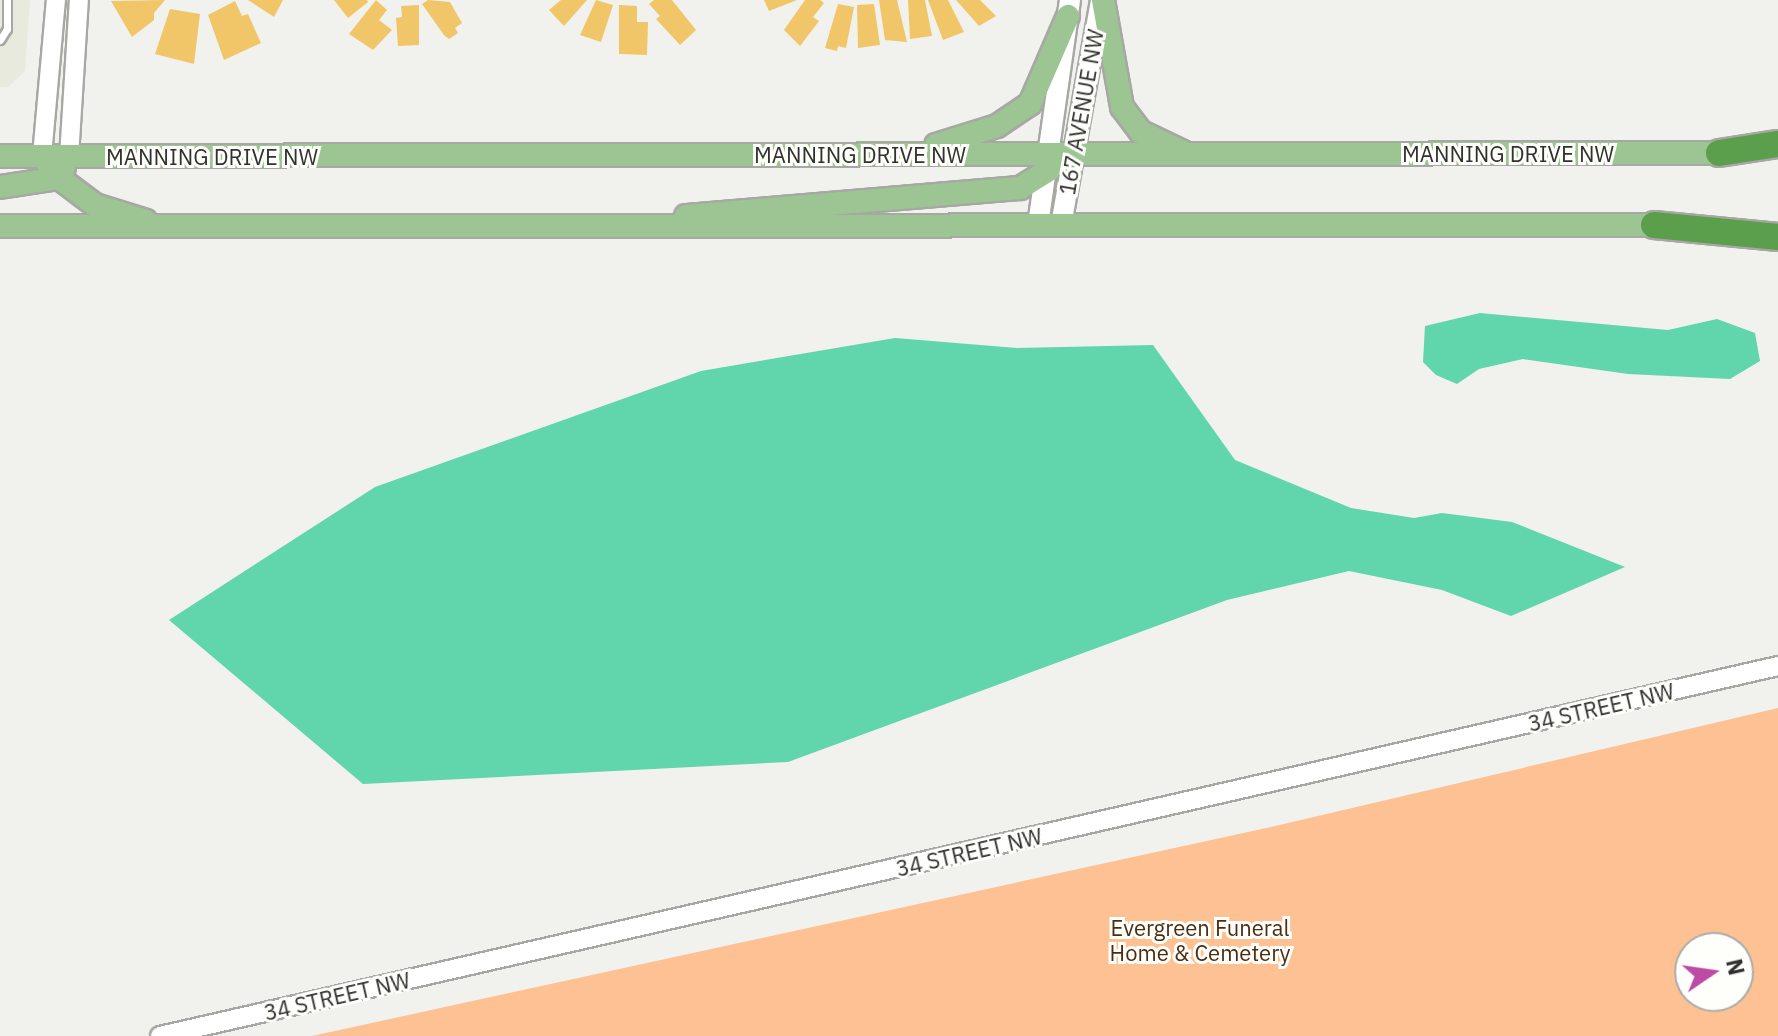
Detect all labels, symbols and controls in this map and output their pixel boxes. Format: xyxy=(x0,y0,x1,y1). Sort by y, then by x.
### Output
street label: 167 AVENUE NW xyxy=(1053,27,1109,197)
street label: MANNING DRIVE NW xyxy=(1402,141,1614,167)
street label: MANNING DRIVE NW xyxy=(754,142,966,168)
street label: MANNING DRIVE NW xyxy=(106,144,318,170)
street label: 34 STREET NW xyxy=(1525,677,1677,737)
street label: 34 STREET NW xyxy=(893,822,1045,882)
park label: Evergreen Funeral Home & Cemetery xyxy=(1110,914,1290,966)
north arrow xyxy=(1674,932,1754,1012)
text: N xyxy=(1720,956,1752,978)
street label: 34 STREET NW xyxy=(261,966,413,1026)

